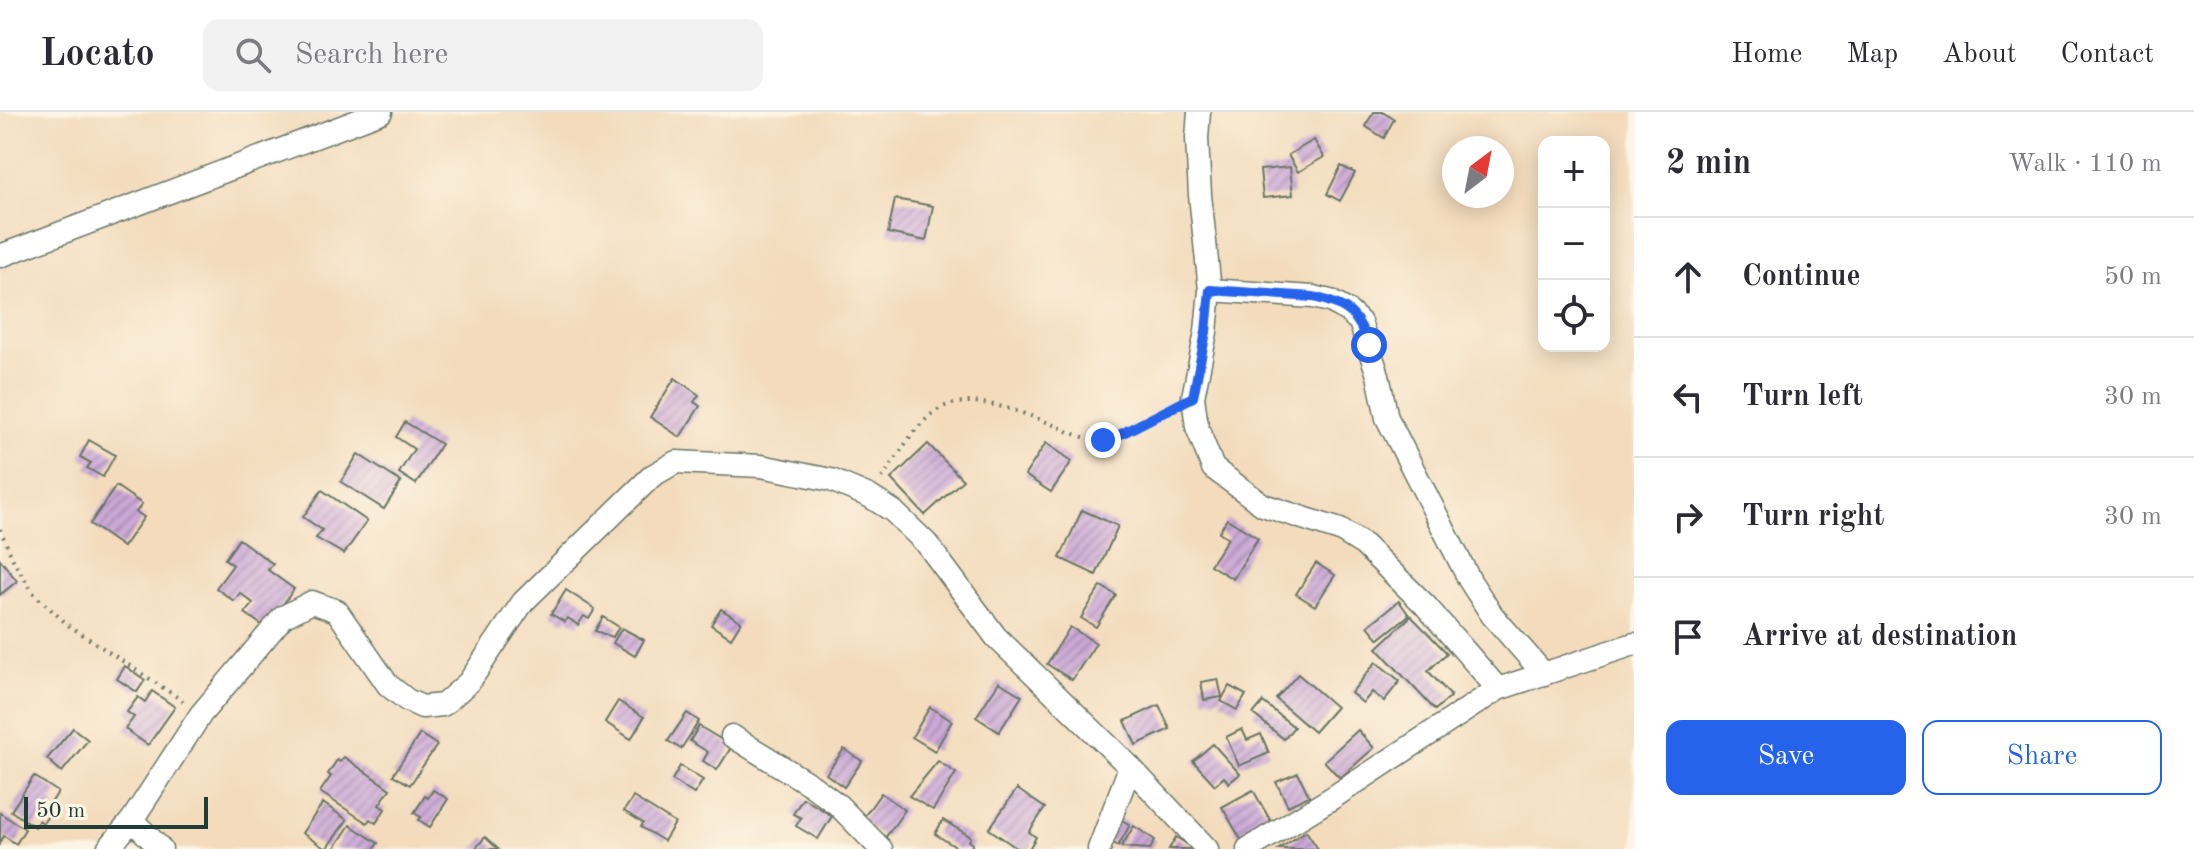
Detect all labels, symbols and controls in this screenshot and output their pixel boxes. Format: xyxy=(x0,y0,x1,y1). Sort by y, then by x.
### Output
search box xyxy=(203,19,763,91)
icon: search xyxy=(231,33,275,77)
text: Locato xyxy=(40,36,155,74)
text: Search here xyxy=(295,40,448,70)
text: Home xyxy=(1731,41,1802,69)
text: Map xyxy=(1846,41,1898,69)
text: About xyxy=(1942,41,2017,69)
text: Contact xyxy=(2061,41,2154,69)
north arrow xyxy=(1442,136,1514,208)
map controls xyxy=(1538,136,1610,352)
button: + xyxy=(1538,136,1610,208)
text: 2 min xyxy=(1666,147,1751,181)
text: Walk · 110 m xyxy=(2008,151,2162,177)
button: − xyxy=(1538,208,1610,280)
icon: ahead xyxy=(1666,255,1710,299)
text: Continue xyxy=(1742,262,1861,292)
text: 50 m xyxy=(2104,264,2162,290)
button: locate xyxy=(1538,280,1610,352)
route start xyxy=(1351,327,1387,363)
icon: left xyxy=(1666,375,1710,419)
text: Turn left xyxy=(1742,382,1863,412)
text: 30 m xyxy=(2104,384,2162,410)
route end xyxy=(1085,422,1121,458)
icon: right xyxy=(1666,495,1710,539)
text: Turn right xyxy=(1742,502,1884,532)
text: 30 m xyxy=(2104,504,2162,530)
icon: arrive xyxy=(1666,615,1710,659)
text: Arrive at destination xyxy=(1742,622,2017,652)
button: Save xyxy=(1666,720,1906,795)
button: Share xyxy=(1922,720,2162,795)
scale bar xyxy=(24,793,208,829)
text: 50 m xyxy=(36,800,85,822)

